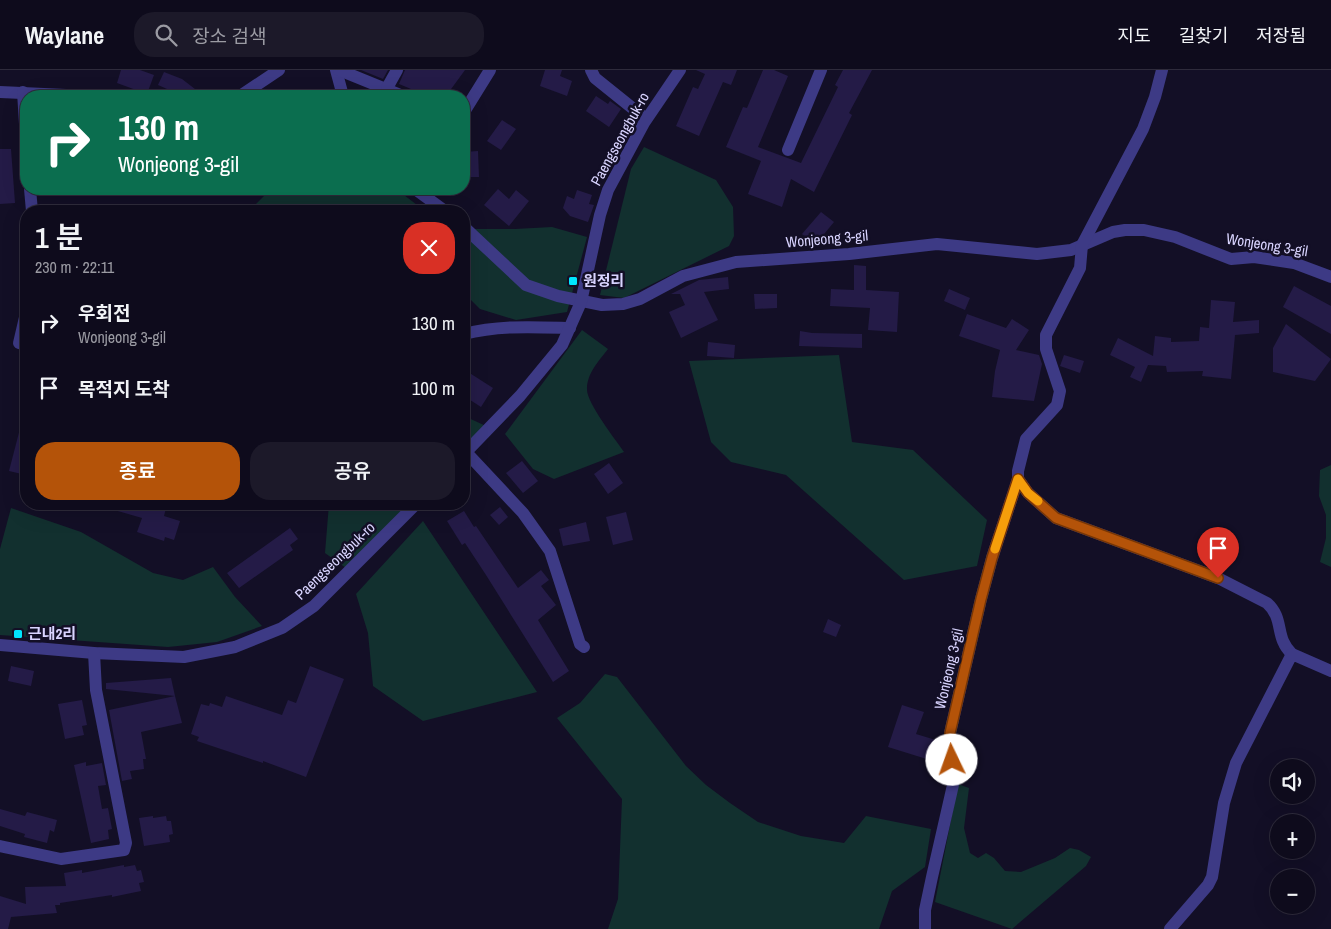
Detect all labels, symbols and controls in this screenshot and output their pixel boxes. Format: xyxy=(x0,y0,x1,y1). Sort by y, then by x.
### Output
search box xyxy=(134,12,484,57)
text: Waylane xyxy=(25,19,104,51)
icon: search xyxy=(152,21,180,49)
text: 장소 검색 xyxy=(192,23,266,49)
text: 지도 xyxy=(1118,23,1151,48)
text: 길찾기 xyxy=(1179,23,1228,48)
text: 저장됨 xyxy=(1256,23,1306,48)
street label: Paengseongbuk-ro xyxy=(585,88,654,189)
text: 130 m xyxy=(118,104,199,151)
icon: right xyxy=(35,110,100,175)
text: Wonjeong 3-gil xyxy=(118,149,239,179)
text: 1 분 xyxy=(35,217,83,257)
button: close xyxy=(403,222,455,274)
street label: Wonjeong 3-gil xyxy=(785,224,869,253)
street label: Wonjeong 3-gil xyxy=(1225,228,1309,261)
text: 230 m · 22:11 xyxy=(35,256,114,278)
place label: 원정리 xyxy=(583,270,624,291)
marker: 원정리 xyxy=(567,275,579,287)
text: 우회전 xyxy=(78,300,130,326)
icon: right xyxy=(35,309,63,337)
text: 130 m xyxy=(412,310,455,336)
text: Wonjeong 3-gil xyxy=(78,326,166,348)
icon: arrive xyxy=(35,374,63,402)
text: 100 m xyxy=(412,375,455,401)
text: 목적지 도착 xyxy=(78,376,170,402)
button: 종료 xyxy=(35,442,240,500)
button: 공유 xyxy=(250,442,455,500)
street label: Paengseongbuk-ro xyxy=(290,517,379,604)
pin xyxy=(1197,527,1239,578)
icon: arrive xyxy=(1204,534,1232,562)
place label: 근내2리 xyxy=(28,623,76,644)
street label: Wonjeong 3-gil xyxy=(929,626,968,711)
marker: 근내2리 xyxy=(12,628,24,640)
position arrow xyxy=(925,733,977,785)
map controls xyxy=(1270,759,1315,914)
button: sound xyxy=(1270,759,1315,804)
button: + xyxy=(1270,814,1315,859)
button: − xyxy=(1270,869,1315,914)

